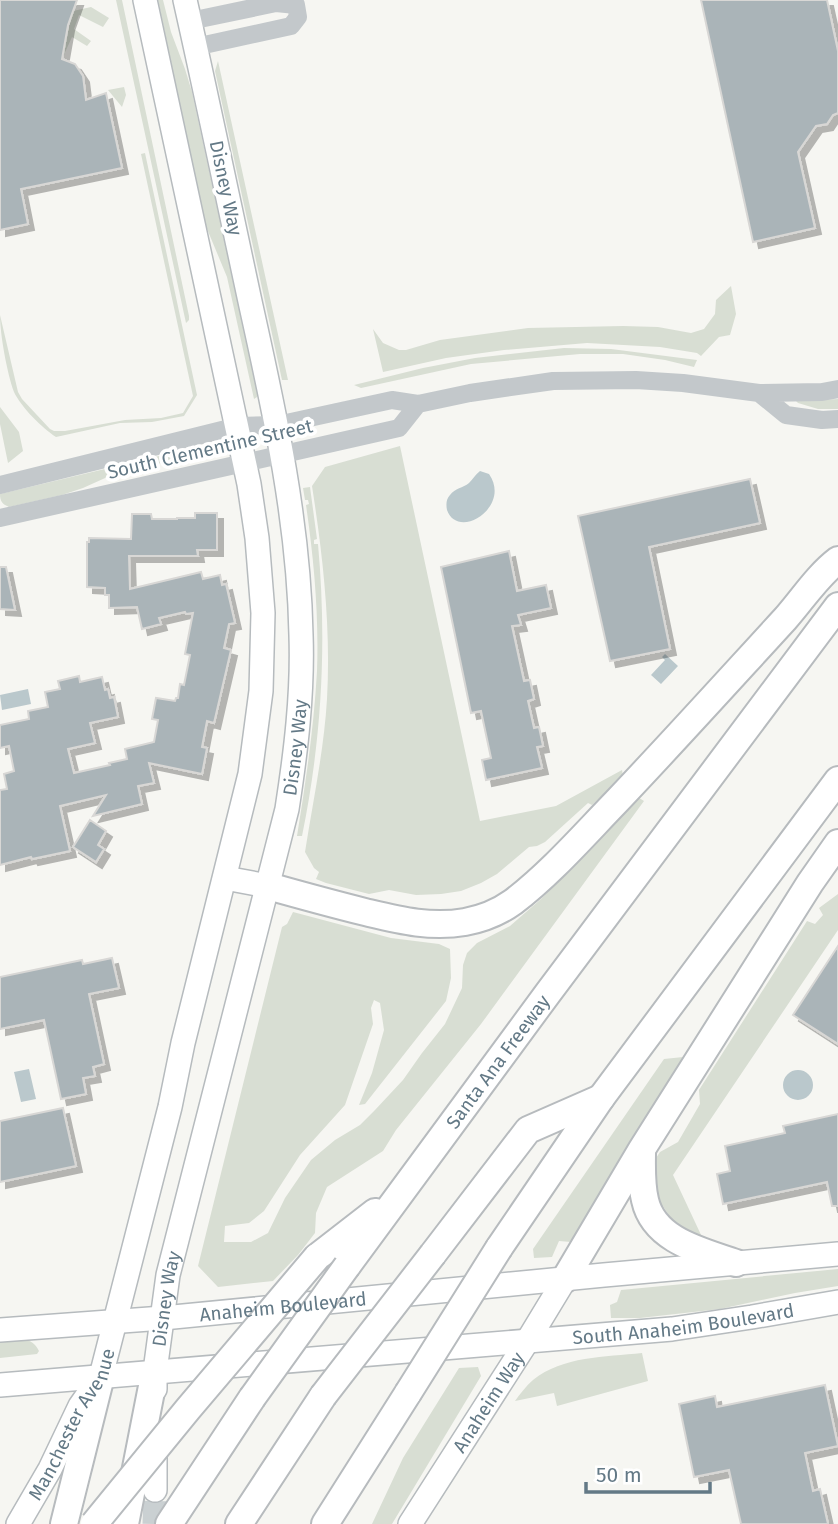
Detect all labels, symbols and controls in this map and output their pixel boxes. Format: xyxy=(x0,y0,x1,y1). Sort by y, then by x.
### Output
street label: Disney Way xyxy=(205,138,247,238)
street label: South Clementine Street xyxy=(105,414,315,484)
street label: Disney Way xyxy=(278,698,311,797)
street label: Santa Ana Freeway xyxy=(441,990,555,1133)
street label: Disney Way xyxy=(147,1248,185,1348)
street label: Anaheim Boulevard xyxy=(198,1287,368,1326)
street label: South Anaheim Boulevard xyxy=(571,1298,796,1349)
street label: Manchester Avenue xyxy=(23,1346,119,1504)
street label: Anaheim Way xyxy=(448,1347,529,1457)
scale bar xyxy=(586,1450,710,1494)
text: 50 m xyxy=(596,1462,642,1488)

